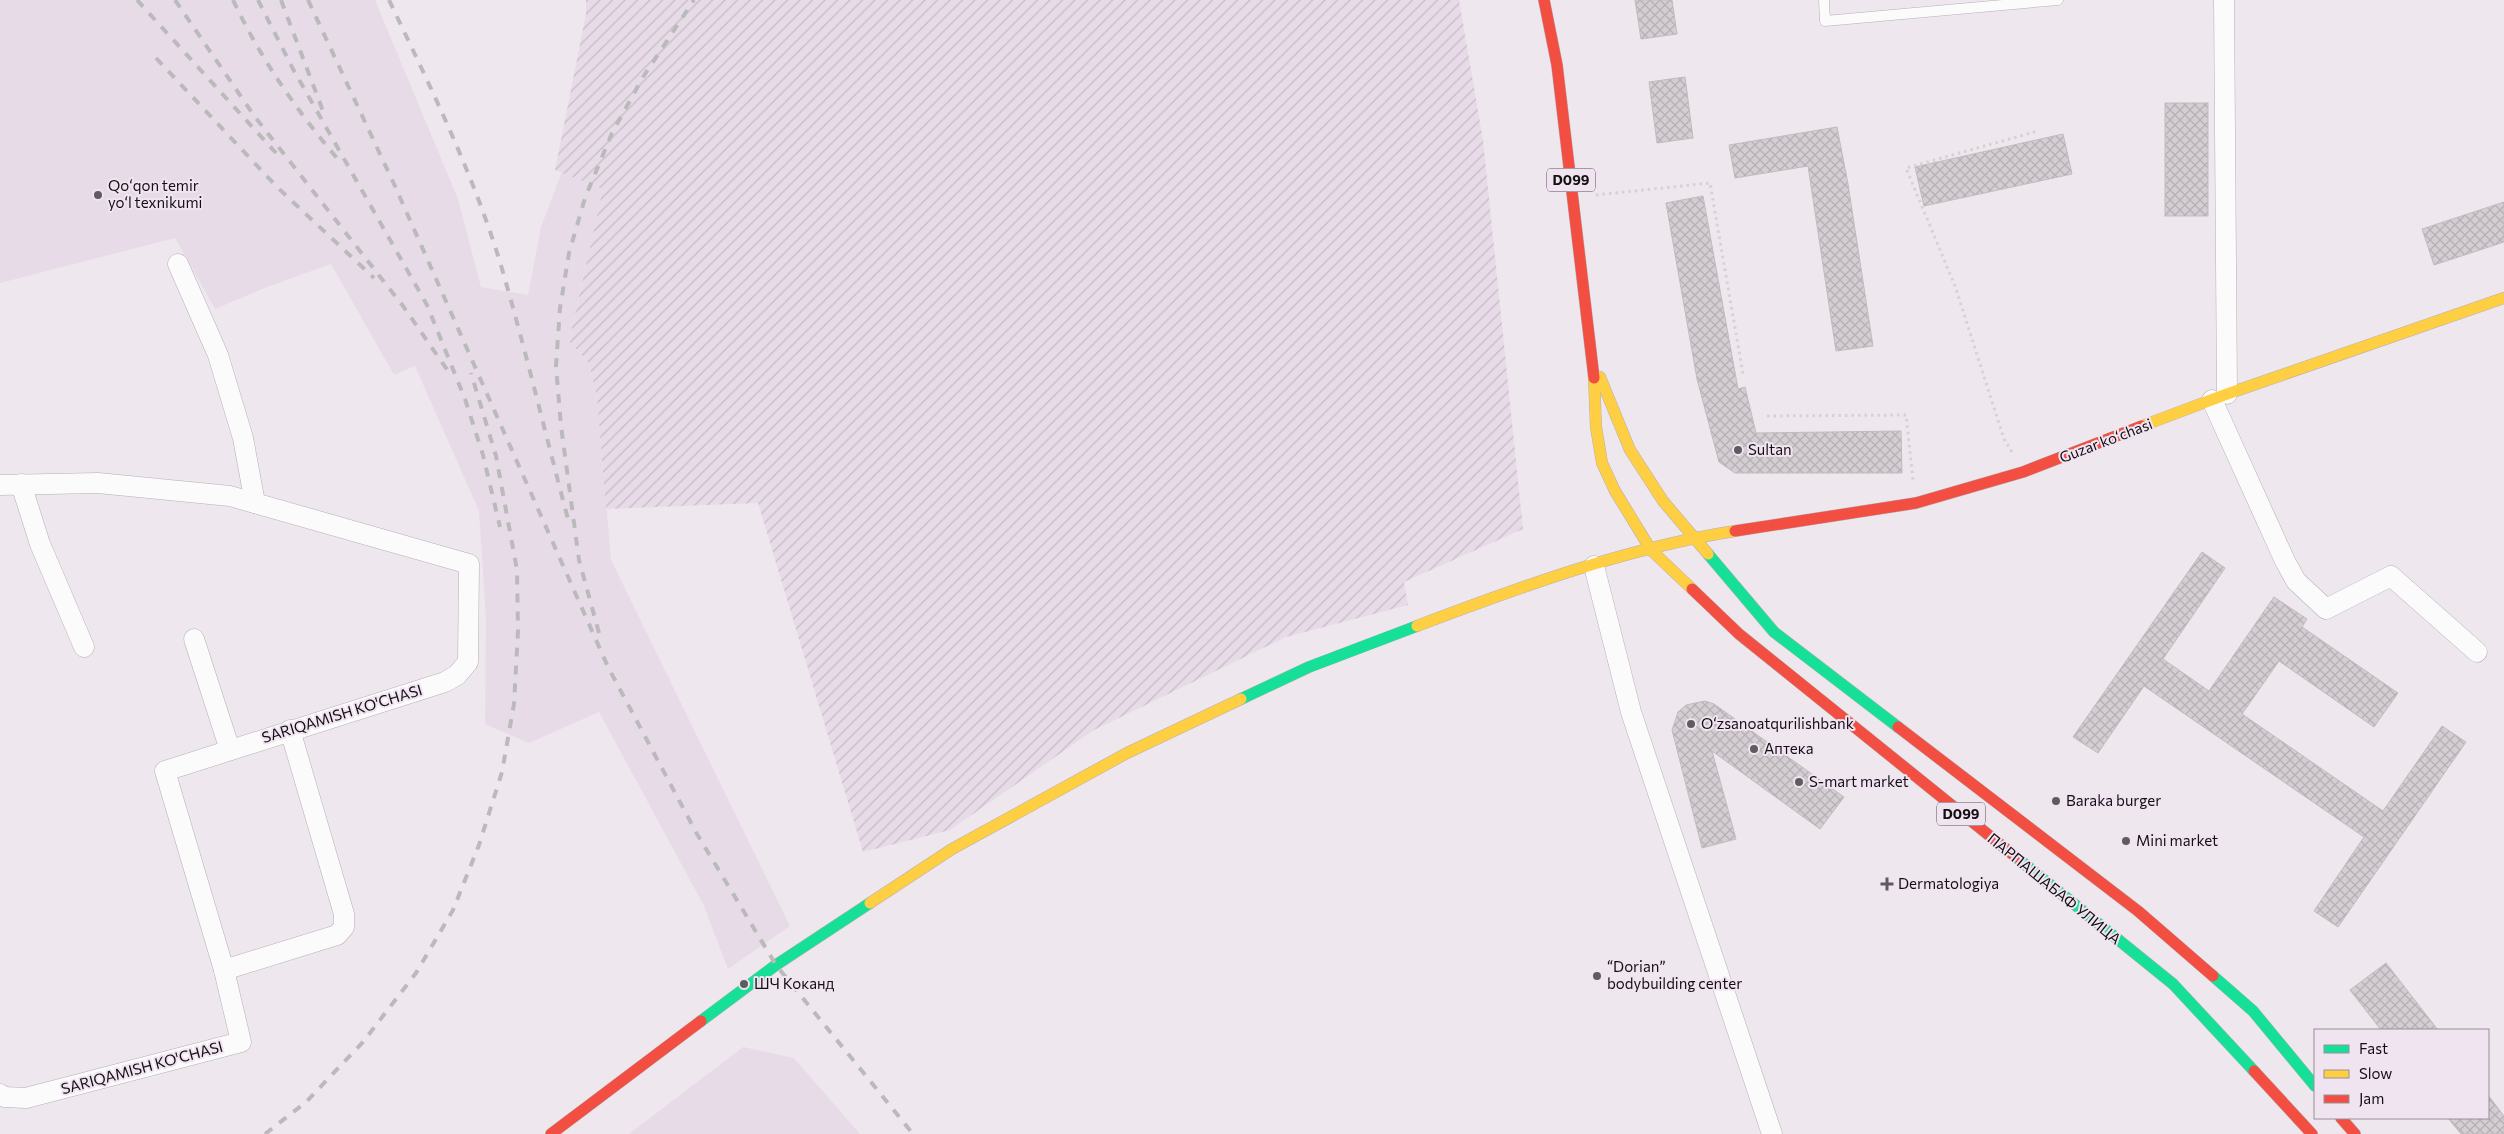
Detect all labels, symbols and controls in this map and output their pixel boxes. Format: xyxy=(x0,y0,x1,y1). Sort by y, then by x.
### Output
road number: D099 xyxy=(1547,168,1595,192)
place label: Qoʻqon temir yoʻl texnikumi xyxy=(108,176,202,211)
marker: Qoʻqon temir yoʻl texnikumi xyxy=(92,189,104,201)
street label: Guzar koʻchasi xyxy=(2057,414,2155,466)
place label: Sultan xyxy=(1748,440,1792,458)
marker: Sultan xyxy=(1732,444,1744,456)
street label: SARIQAMISH KO'CHASI xyxy=(259,680,424,746)
place label: Oʻzsanoatqurilishbank xyxy=(1701,714,1854,732)
marker: Oʻzsanoatqurilishbank xyxy=(1685,718,1697,730)
place label: Аптека xyxy=(1764,739,1814,757)
marker: Аптека xyxy=(1748,743,1760,755)
place label: S-mart market xyxy=(1809,772,1909,790)
marker: S-mart market xyxy=(1793,776,1805,788)
place label: Baraka burger xyxy=(2066,791,2161,809)
marker: Baraka burger xyxy=(2050,795,2062,807)
road number: D099 xyxy=(1937,802,1985,826)
street label: ПАРПАШАБАФ УЛИЦА xyxy=(1984,829,2125,948)
place label: Mini market xyxy=(2136,831,2218,849)
marker: Mini market xyxy=(2120,835,2132,847)
place label: Dermatologiya xyxy=(1898,874,1999,892)
marker: Dermatologiya xyxy=(1880,877,1894,891)
place label: “Dorian” bodybuilding center xyxy=(1607,957,1742,992)
marker: “Dorian” bodybuilding center xyxy=(1591,970,1603,982)
place label: ШЧ Коканд xyxy=(754,974,835,992)
marker: ШЧ Коканд xyxy=(738,978,750,990)
legend xyxy=(2314,1029,2489,1119)
street label: SARIQAMISH KO'CHASI xyxy=(59,1037,225,1097)
text: Fast xyxy=(2359,1039,2388,1057)
text: Slow xyxy=(2359,1064,2392,1082)
text: Jam xyxy=(2359,1089,2384,1107)

